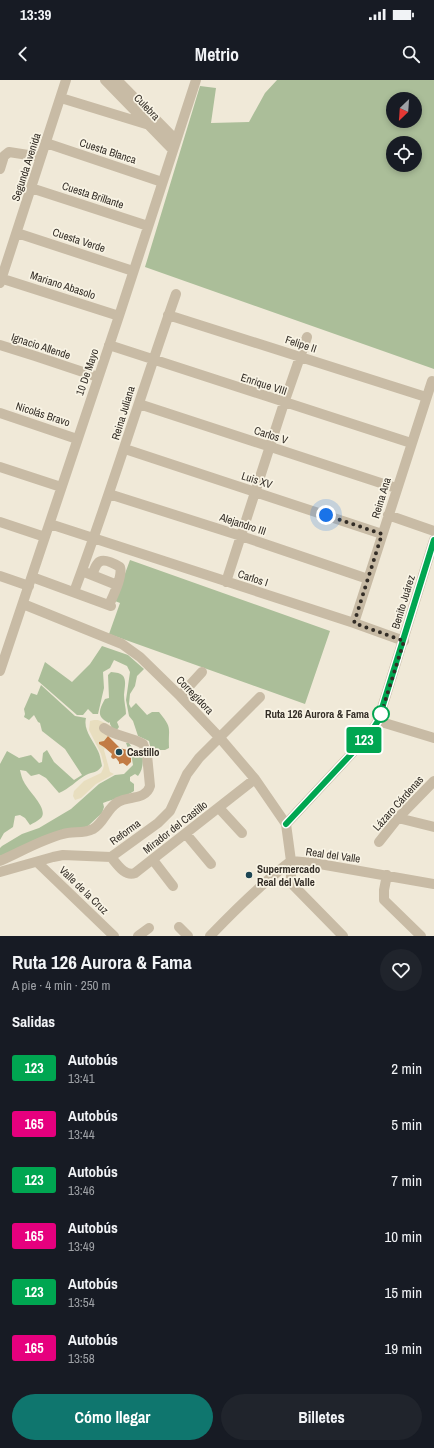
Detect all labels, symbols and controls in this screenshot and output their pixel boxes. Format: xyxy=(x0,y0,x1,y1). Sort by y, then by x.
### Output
text: 13:39 xyxy=(20,4,51,25)
text: Metrio xyxy=(195,42,239,67)
icon: back xyxy=(12,43,34,65)
icon: search xyxy=(400,43,422,65)
street label: Culebra xyxy=(131,91,163,123)
north arrow xyxy=(386,92,422,128)
map controls xyxy=(386,92,422,172)
street label: Segunda Avenida xyxy=(8,131,44,203)
street label: Cuesta Blanca xyxy=(78,135,138,167)
button: locate xyxy=(386,136,422,172)
street label: Cuesta Brillante xyxy=(60,178,126,212)
street label: Cuesta Verde xyxy=(51,225,107,255)
street label: Mariano Abasolo xyxy=(29,268,97,302)
street label: Ignacio Allende xyxy=(9,330,73,362)
street label: Felipe II xyxy=(284,332,318,356)
street label: 10 De Mayo xyxy=(72,347,102,397)
street label: Enrique VIII xyxy=(239,370,289,398)
street label: Reina Juliana xyxy=(108,384,138,442)
street label: Nicolás Bravo xyxy=(14,399,72,429)
street label: Carlos V xyxy=(252,423,290,447)
street label: Luis XV xyxy=(240,468,274,492)
street label: Reina Ana xyxy=(368,476,394,520)
your location xyxy=(316,505,336,525)
street label: Alejandro III xyxy=(217,510,268,538)
street label: Carlos I xyxy=(236,567,270,589)
street label: Benito Juárez xyxy=(388,573,418,631)
street label: Corregidora xyxy=(173,673,217,717)
marker: Ruta 126 Aurora & Fama xyxy=(372,705,390,723)
place label: Ruta 126 Aurora & Fama xyxy=(265,707,369,721)
line badge: 123 xyxy=(341,727,387,753)
text: 123 xyxy=(354,731,374,749)
place label: Castillo xyxy=(127,745,160,759)
marker: Castillo xyxy=(114,747,124,757)
street label: Lázaro Cárdenas xyxy=(370,772,427,833)
street label: Mirador del Castillo xyxy=(140,797,210,857)
street label: Reforma xyxy=(107,816,143,848)
street label: Real del Valle xyxy=(305,844,361,866)
place label: Supermercado Real del Valle xyxy=(257,862,321,889)
street label: Valle de la Cruz xyxy=(56,863,112,917)
marker: Supermercado Real del Valle xyxy=(244,870,254,880)
text: Ruta 126 Aurora & Fama xyxy=(12,949,192,975)
button: heart xyxy=(380,949,422,991)
text: A pie · 4 min · 250 m xyxy=(12,977,110,994)
text: Salidas xyxy=(12,1011,55,1032)
text: Autobús xyxy=(68,1049,118,1070)
text: 2 min xyxy=(391,1058,422,1079)
text: 123 xyxy=(24,1059,44,1077)
text: 13:41 xyxy=(68,1070,95,1087)
text: Autobús xyxy=(68,1105,118,1126)
text: 5 min xyxy=(391,1114,422,1135)
text: 165 xyxy=(24,1115,44,1133)
text: 13:44 xyxy=(68,1126,95,1143)
text: Autobús xyxy=(68,1161,118,1182)
text: 7 min xyxy=(391,1170,422,1191)
text: 123 xyxy=(24,1171,44,1189)
text: 13:46 xyxy=(68,1182,95,1199)
text: Autobús xyxy=(68,1217,118,1238)
text: 10 min xyxy=(384,1226,422,1247)
text: 165 xyxy=(24,1227,44,1245)
text: 13:49 xyxy=(68,1238,95,1255)
text: Autobús xyxy=(68,1273,118,1294)
text: 15 min xyxy=(384,1282,422,1303)
text: 123 xyxy=(24,1283,44,1301)
text: 13:54 xyxy=(68,1294,95,1311)
text: Autobús xyxy=(68,1329,118,1350)
text: 19 min xyxy=(384,1338,422,1359)
text: 165 xyxy=(24,1339,44,1357)
text: 13:58 xyxy=(68,1350,95,1367)
button: Cómo llegar xyxy=(12,1394,213,1440)
button: Billetes xyxy=(221,1394,422,1440)

